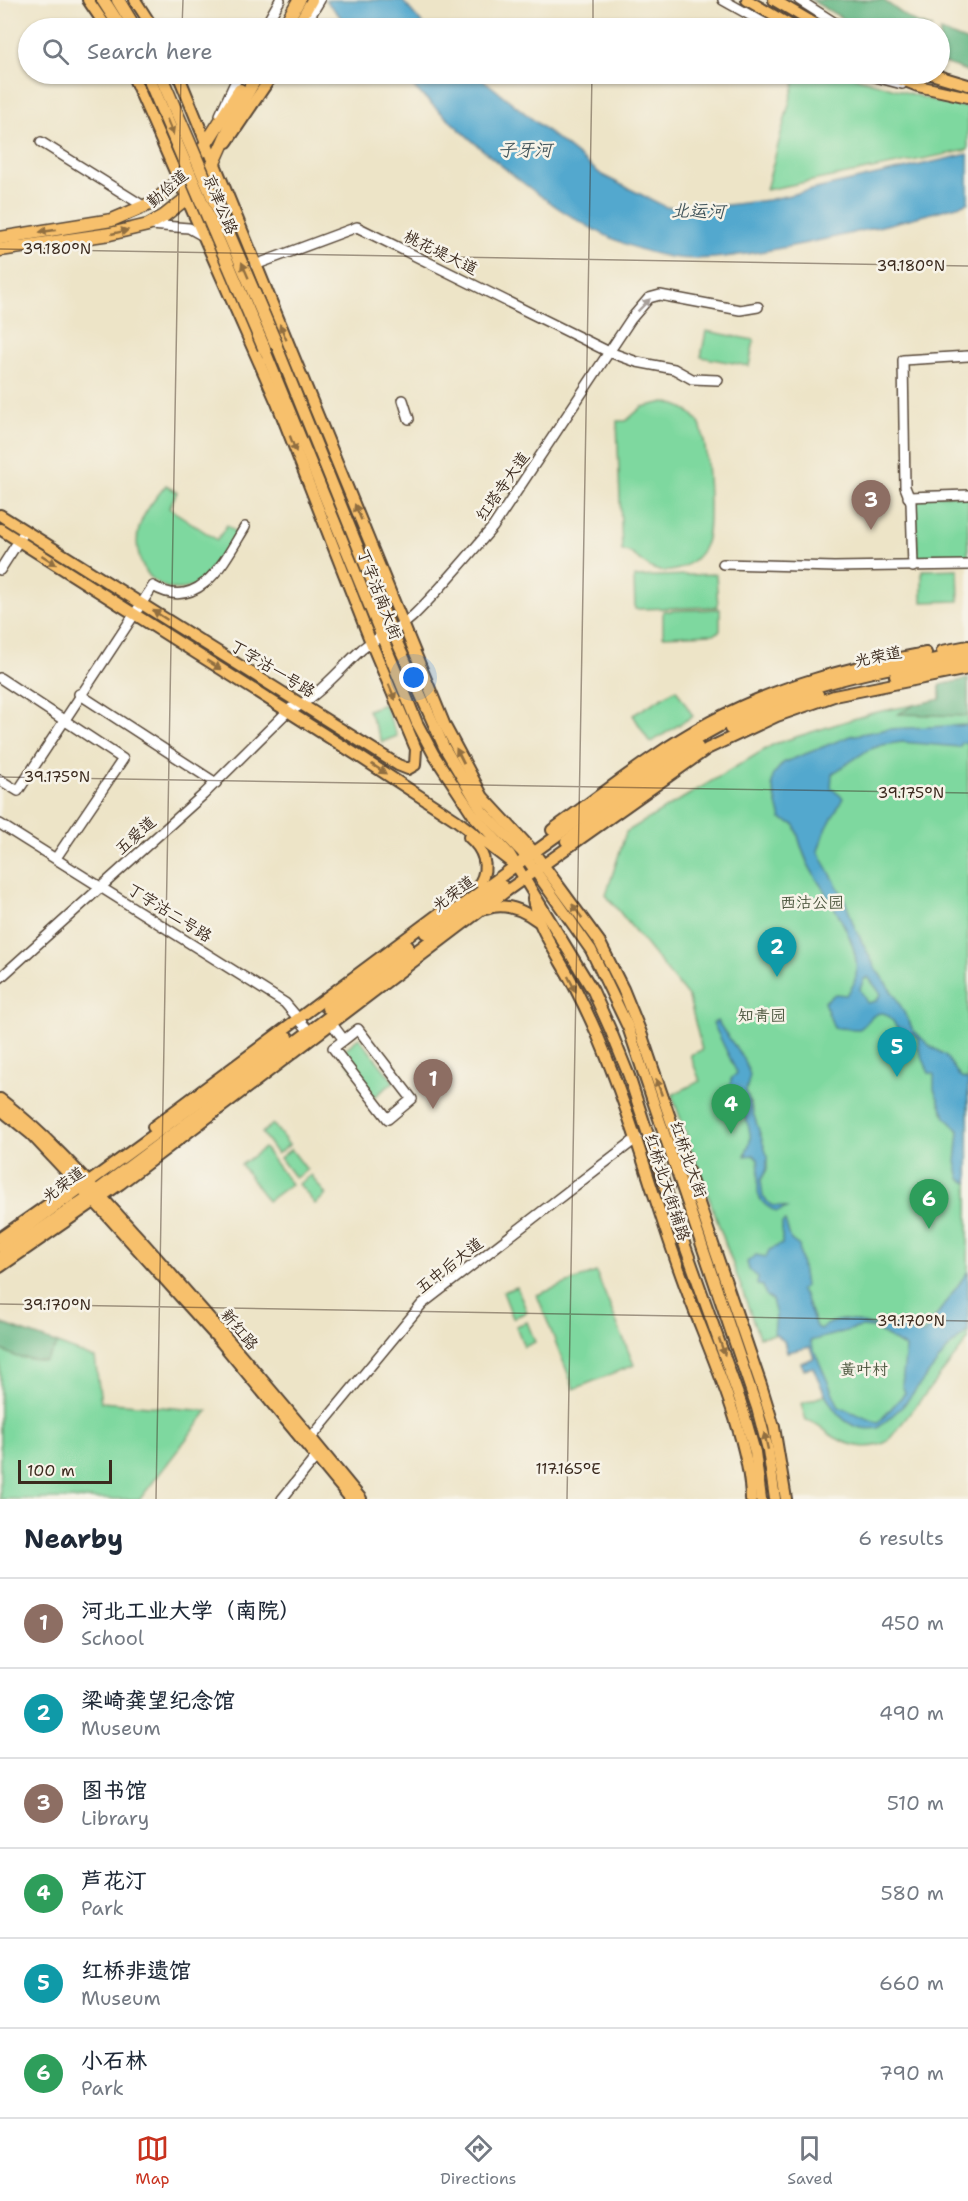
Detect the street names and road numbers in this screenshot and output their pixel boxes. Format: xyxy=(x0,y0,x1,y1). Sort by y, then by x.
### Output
street label: 勤俭道 xyxy=(142,165,192,212)
street label: 京津公路 xyxy=(198,171,243,238)
street label: 桃花堤大道 xyxy=(400,225,481,279)
street label: 红塔寺大道 xyxy=(471,447,534,525)
street label: 丁字沽南大街 xyxy=(353,546,407,643)
street label: 丁字沽一号路 xyxy=(226,635,319,702)
street label: 光荣道 xyxy=(852,641,904,672)
street label: 五爱道 xyxy=(110,812,160,859)
street label: 光荣道 xyxy=(428,871,479,916)
street label: 丁字沽二号路 xyxy=(123,878,216,947)
street label: 红桥北大街 xyxy=(666,1118,711,1200)
street label: 红桥北大街辅路 xyxy=(640,1131,695,1244)
street label: 光荣道 xyxy=(38,1162,89,1207)
street label: 五中后大道 xyxy=(411,1232,487,1298)
street label: 新红路 xyxy=(216,1304,263,1354)

